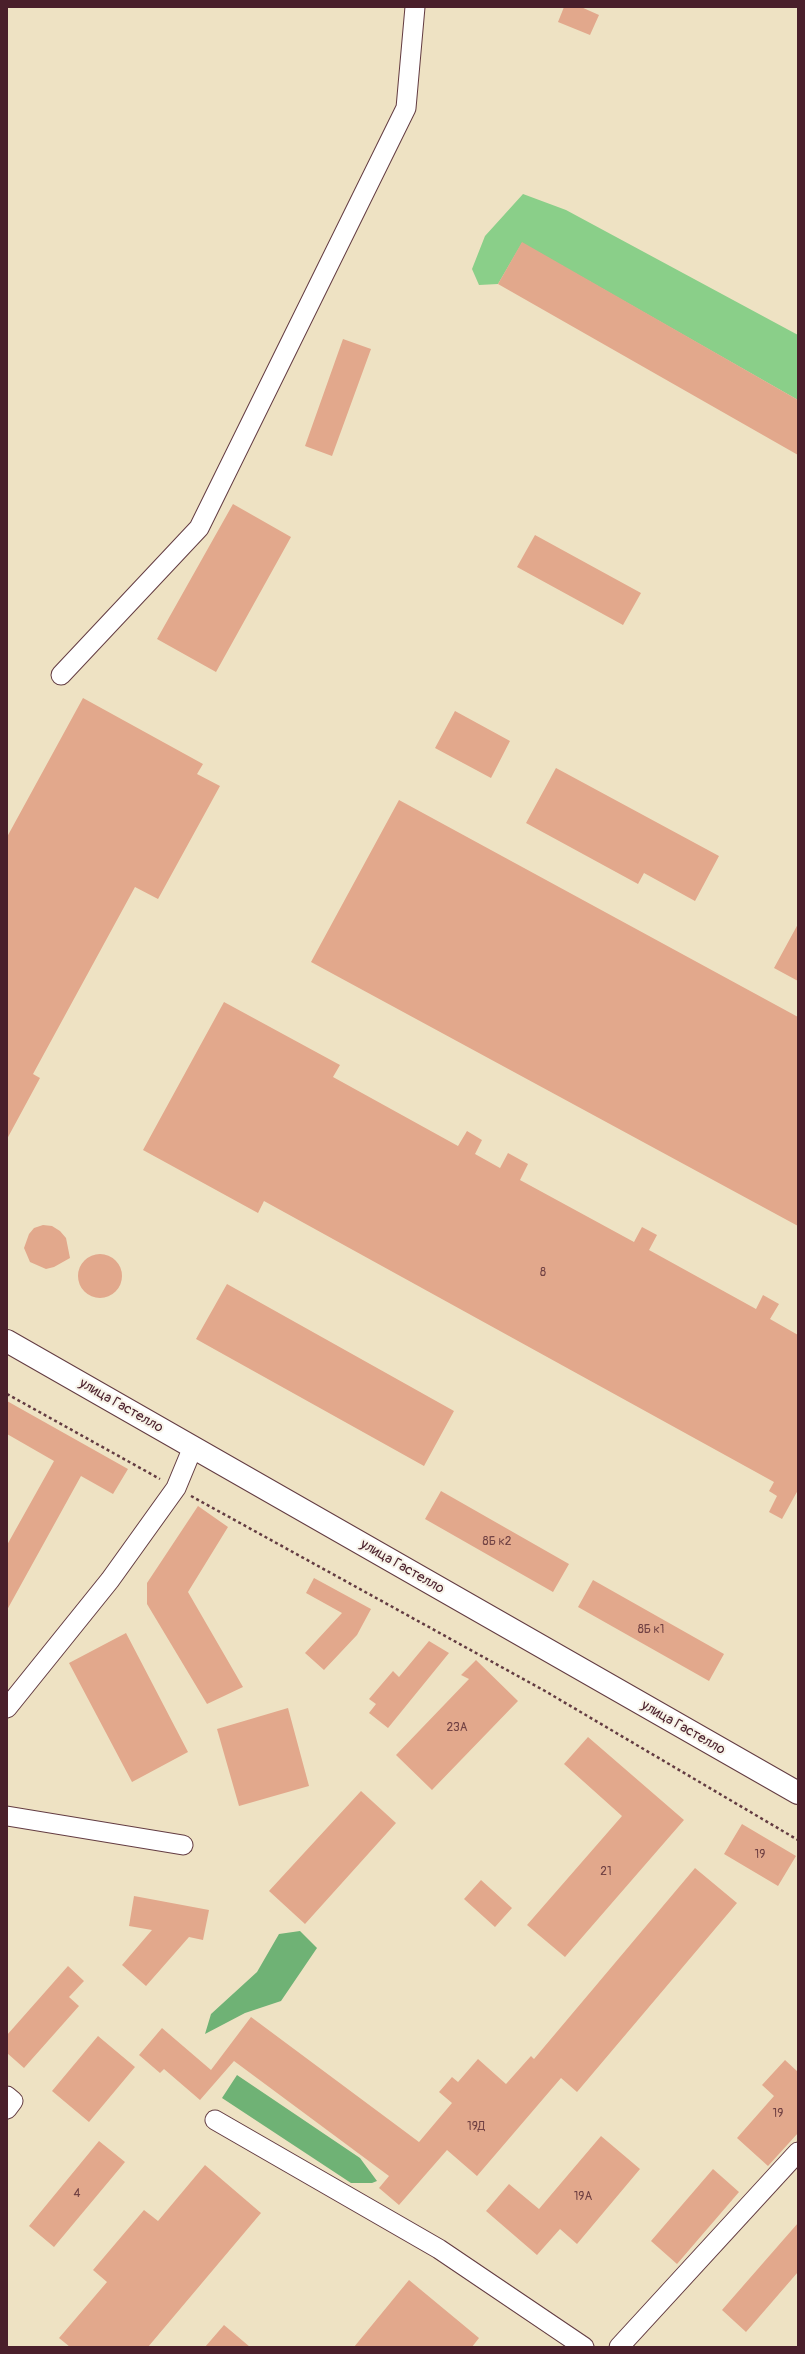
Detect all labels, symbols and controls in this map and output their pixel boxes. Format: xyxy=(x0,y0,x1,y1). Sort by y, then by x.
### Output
house number: 8 xyxy=(540,1266,546,1280)
street label: улица Гастелло xyxy=(76,1375,166,1437)
house number: 8Б к2 xyxy=(483,1535,511,1549)
street label: улица Гастелло xyxy=(357,1536,447,1598)
house number: 8Б к1 xyxy=(638,1623,664,1637)
street label: улица Гастелло xyxy=(638,1697,728,1759)
house number: 23А xyxy=(447,1721,467,1735)
house number: 19 xyxy=(755,1848,765,1862)
house number: 21 xyxy=(600,1865,612,1879)
house number: 19 xyxy=(773,2107,783,2121)
house number: 19Д xyxy=(467,2120,485,2134)
house number: 4 xyxy=(74,2187,80,2201)
house number: 19А xyxy=(574,2190,592,2204)

